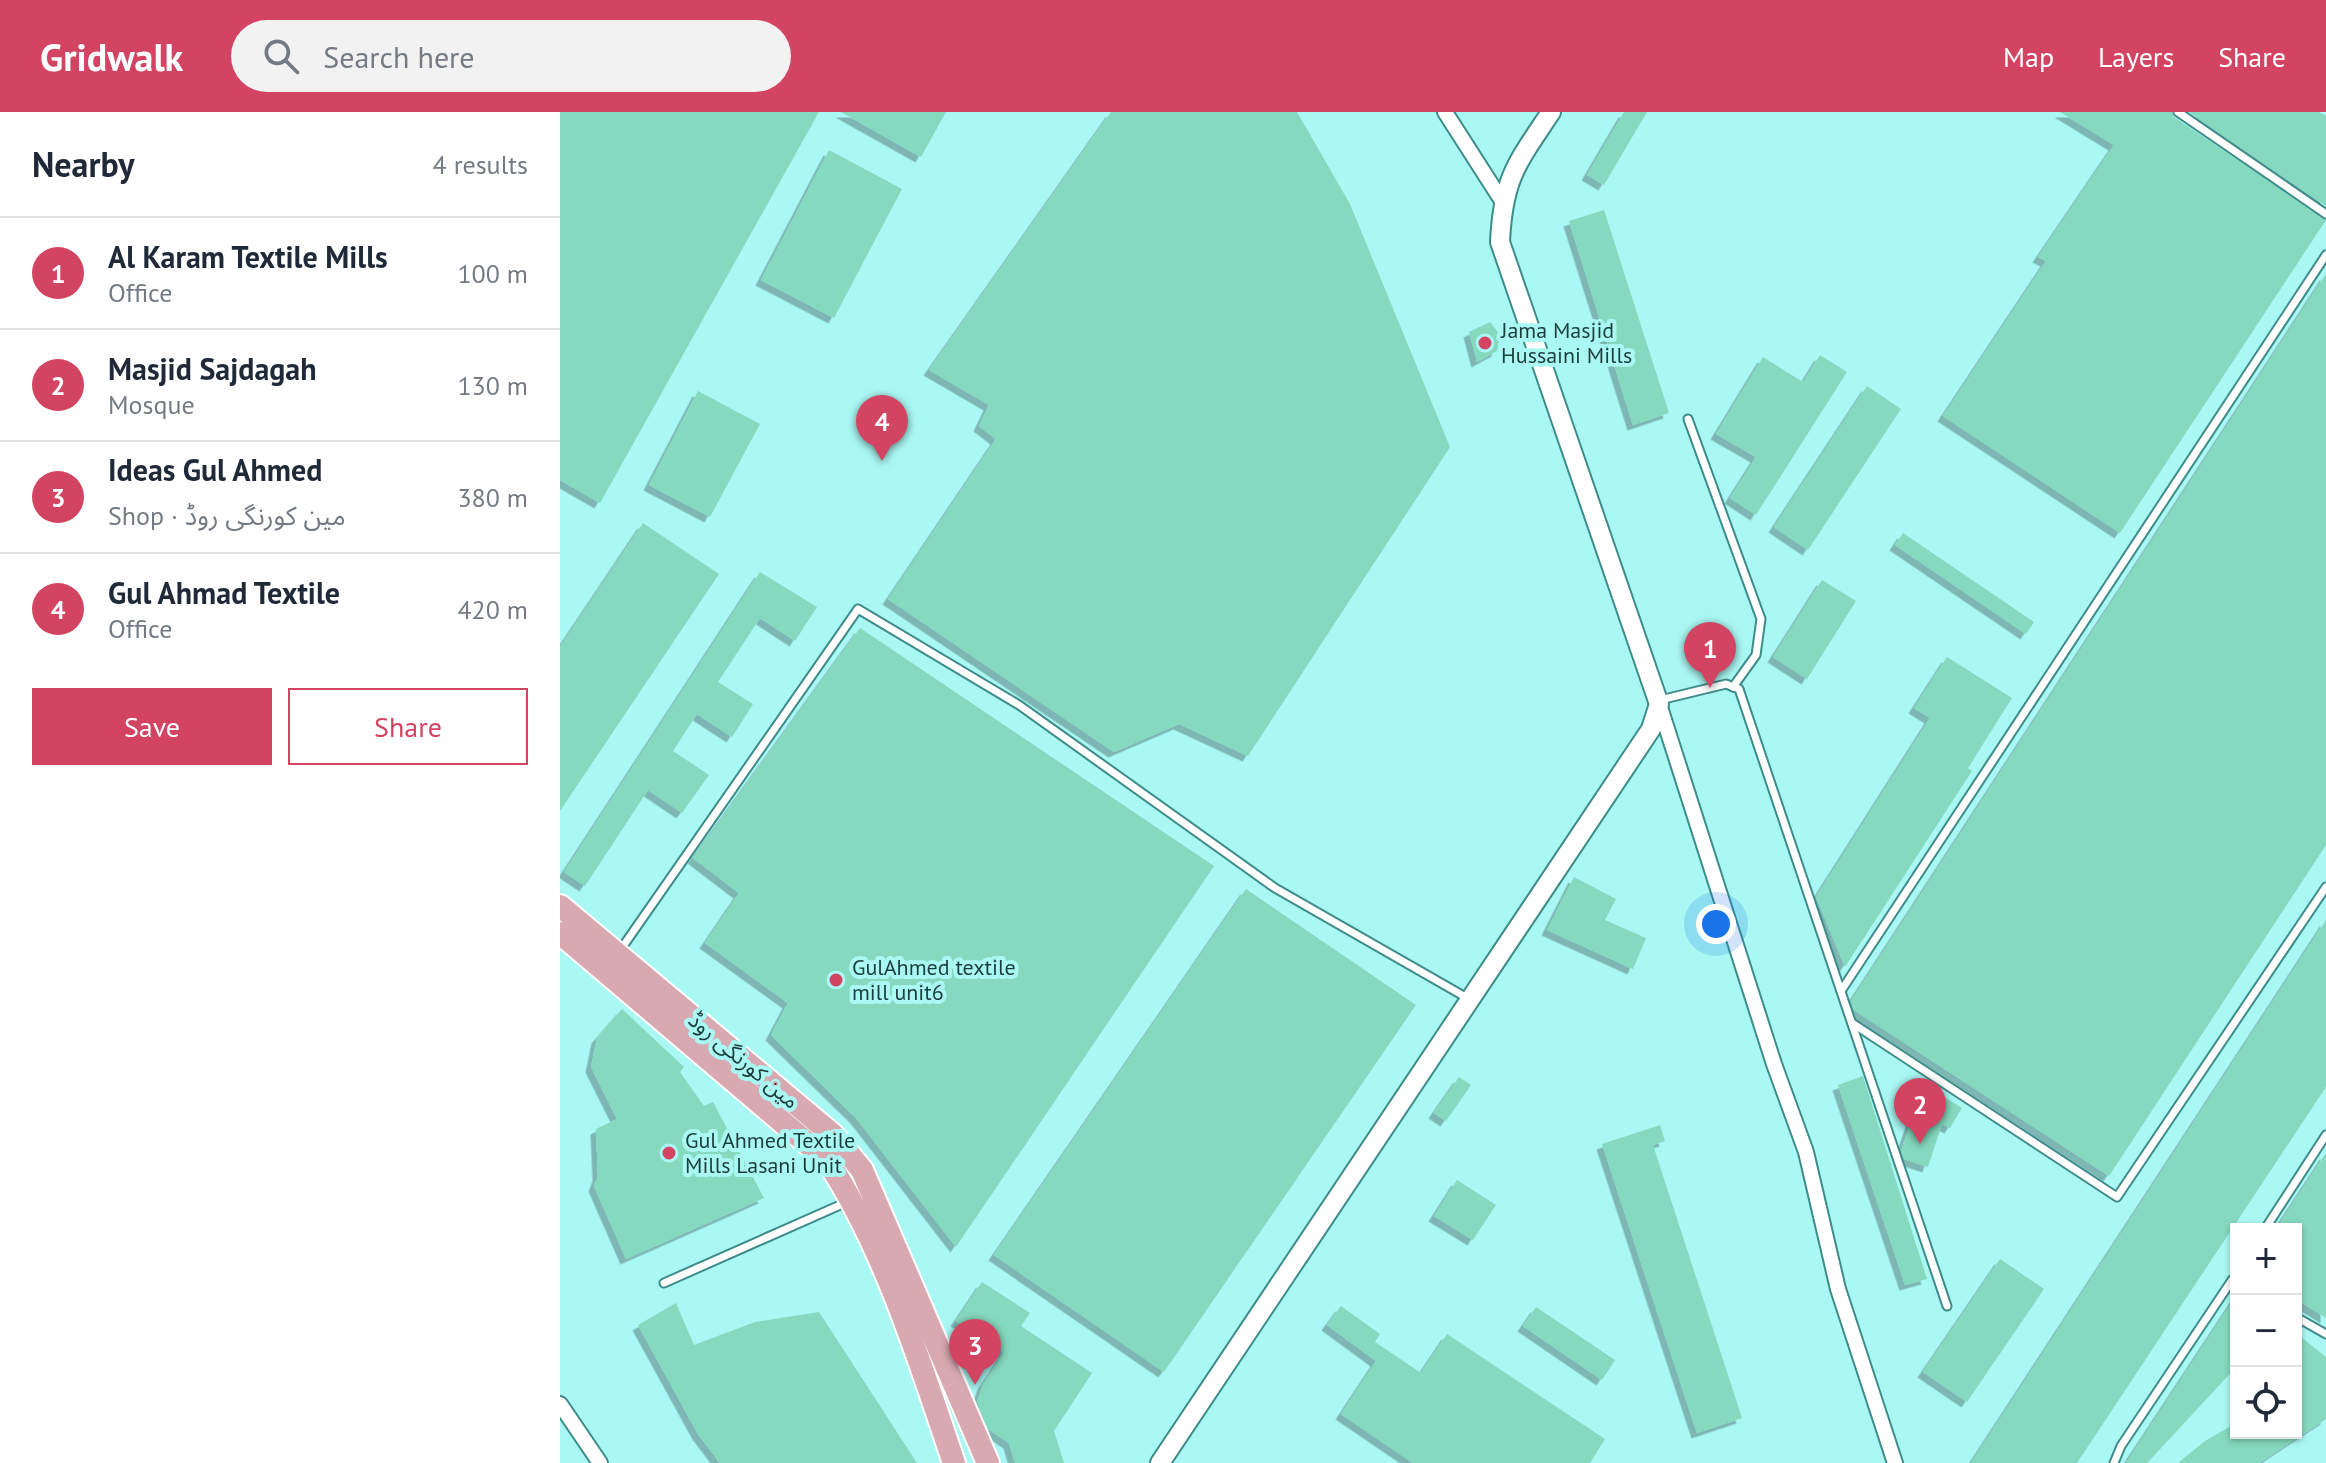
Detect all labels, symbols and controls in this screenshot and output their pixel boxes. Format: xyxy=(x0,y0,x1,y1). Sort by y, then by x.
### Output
search box xyxy=(231,20,791,92)
text: Gridwalk xyxy=(40,32,183,81)
icon: search xyxy=(259,34,303,78)
text: Search here xyxy=(323,37,475,76)
text: Map xyxy=(2003,38,2054,75)
text: Layers xyxy=(2098,38,2174,75)
text: Share xyxy=(2218,38,2286,75)
text: Nearby xyxy=(32,142,134,186)
text: 4 results xyxy=(433,148,528,181)
text: Al Karam Textile Mills xyxy=(108,237,388,276)
text: 1 xyxy=(51,257,65,290)
text: 100 m xyxy=(457,257,528,290)
text: Office xyxy=(108,276,172,309)
place label: Jama Masjid Hussaini Mills xyxy=(1500,316,1632,369)
marker: Jama Masjid Hussaini Mills xyxy=(1476,334,1494,352)
text: Masjid Sajdagah xyxy=(108,349,317,388)
text: 2 xyxy=(51,369,65,402)
text: 130 m xyxy=(457,369,528,402)
text: Mosque xyxy=(108,388,195,421)
pin: 4 xyxy=(856,395,908,461)
text: Ideas Gul Ahmed xyxy=(108,450,322,489)
text: 3 xyxy=(51,481,65,514)
text: 380 m xyxy=(457,481,528,514)
text: Shop · مین کورنگی روڈ xyxy=(108,499,346,532)
text: Gul Ahmad Textile xyxy=(108,573,340,612)
text: 4 xyxy=(51,593,65,626)
text: 420 m xyxy=(457,593,528,626)
text: Office xyxy=(108,612,172,645)
pin: 1 xyxy=(1684,622,1736,688)
button: Save xyxy=(32,688,272,765)
button: Share xyxy=(288,688,528,765)
your location xyxy=(1696,904,1736,944)
place label: GulAhmed textile mill unit6 xyxy=(852,953,1016,1006)
marker: GulAhmed textile mill unit6 xyxy=(827,971,845,989)
street label: مین کورنگی روڈ xyxy=(683,1006,805,1114)
pin: 2 xyxy=(1894,1078,1946,1144)
place label: Gul Ahmed Textile Mills Lasani Unit xyxy=(685,1126,855,1179)
marker: Gul Ahmed Textile Mills Lasani Unit xyxy=(660,1144,678,1162)
map controls xyxy=(2230,1223,2302,1439)
button: + xyxy=(2230,1223,2302,1295)
button: − xyxy=(2230,1295,2302,1367)
pin: 3 xyxy=(949,1319,1001,1385)
button: locate xyxy=(2230,1367,2302,1439)

